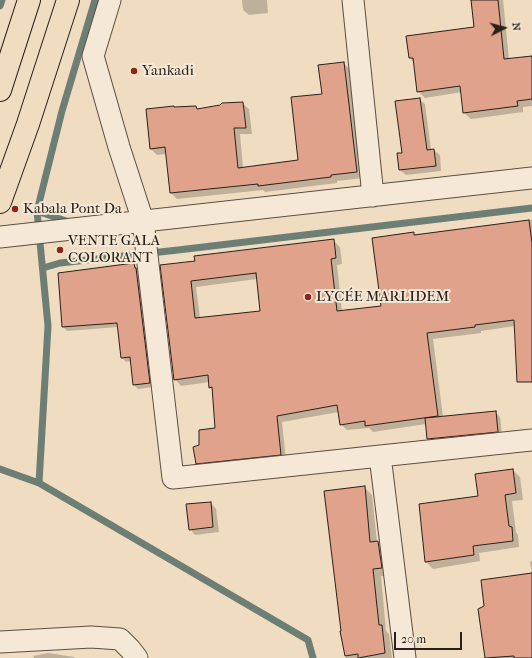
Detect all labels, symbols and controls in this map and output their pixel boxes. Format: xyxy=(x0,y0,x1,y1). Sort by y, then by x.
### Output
north arrow xyxy=(484,8,524,48)
text: N xyxy=(510,22,523,32)
place label: Yankadi xyxy=(142,62,194,80)
marker: Yankadi xyxy=(129,66,139,76)
place label: Kabala Pont Da xyxy=(23,200,122,218)
marker: Kabala Pont Da xyxy=(10,204,20,214)
place label: VENTE GALA COLORANT xyxy=(68,232,160,267)
marker: VENTE GALA COLORANT xyxy=(55,245,65,255)
place label: LYCÉE MARLIDEM xyxy=(316,288,449,306)
marker: LYCÉE MARLIDEM xyxy=(303,292,313,302)
scale bar xyxy=(396,624,464,650)
text: 20 m xyxy=(401,632,426,646)

